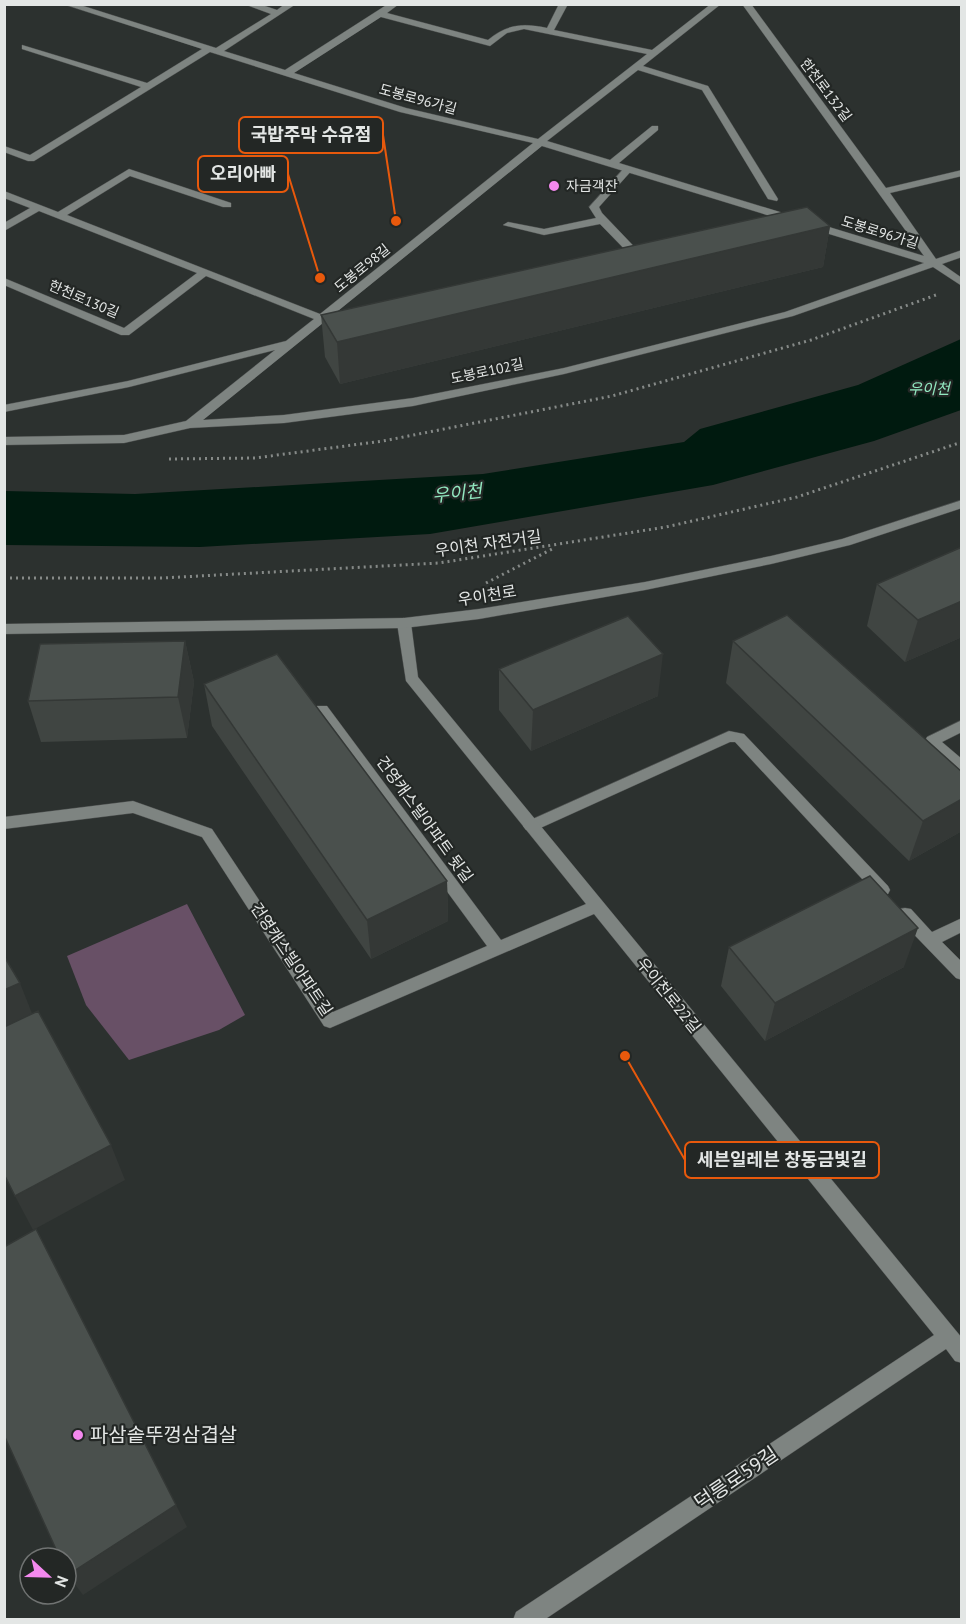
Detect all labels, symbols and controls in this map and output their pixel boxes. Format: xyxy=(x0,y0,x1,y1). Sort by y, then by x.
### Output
street label: 한천로132길 xyxy=(796,55,856,125)
street label: 도봉로96가길 xyxy=(377,80,459,118)
callout: 국밥주막 수유점 xyxy=(239,117,383,153)
text: 국밥주막 수유점 xyxy=(251,123,371,146)
callout: 오리아빠 xyxy=(198,156,288,192)
text: 오리아빠 xyxy=(210,162,277,185)
place label: 자금객잔 xyxy=(566,177,618,195)
marker: 자금객잔 xyxy=(547,179,561,193)
street label: 도봉로96가길 xyxy=(839,212,921,252)
street label: 도봉로98길 xyxy=(330,240,394,296)
street label: 한천로130길 xyxy=(46,276,122,322)
street label: 도봉로102길 xyxy=(449,354,525,388)
water label: 우이천 xyxy=(908,379,952,398)
water label: 우이천 xyxy=(431,479,485,507)
street label: 우이천 자전거길 xyxy=(433,526,543,560)
street label: 우이천로 xyxy=(456,580,518,609)
street label: 건영캐스빌아파트 뒷길 xyxy=(372,752,478,886)
street label: 건영캐스빌아파트길 xyxy=(247,898,337,1020)
street label: 우이천로22길 xyxy=(633,953,705,1037)
callout: 세븐일레븐 창동금빛길 xyxy=(685,1142,879,1178)
text: 세븐일레븐 창동금빛길 xyxy=(697,1148,867,1171)
place label: 파삼솥뚜껑삼겹살 xyxy=(90,1422,237,1448)
marker: 파삼솥뚜껑삼겹살 xyxy=(71,1428,85,1442)
street label: 덕릉로59길 xyxy=(689,1441,783,1515)
north arrow xyxy=(18,1546,78,1606)
text: N xyxy=(51,1573,73,1590)

